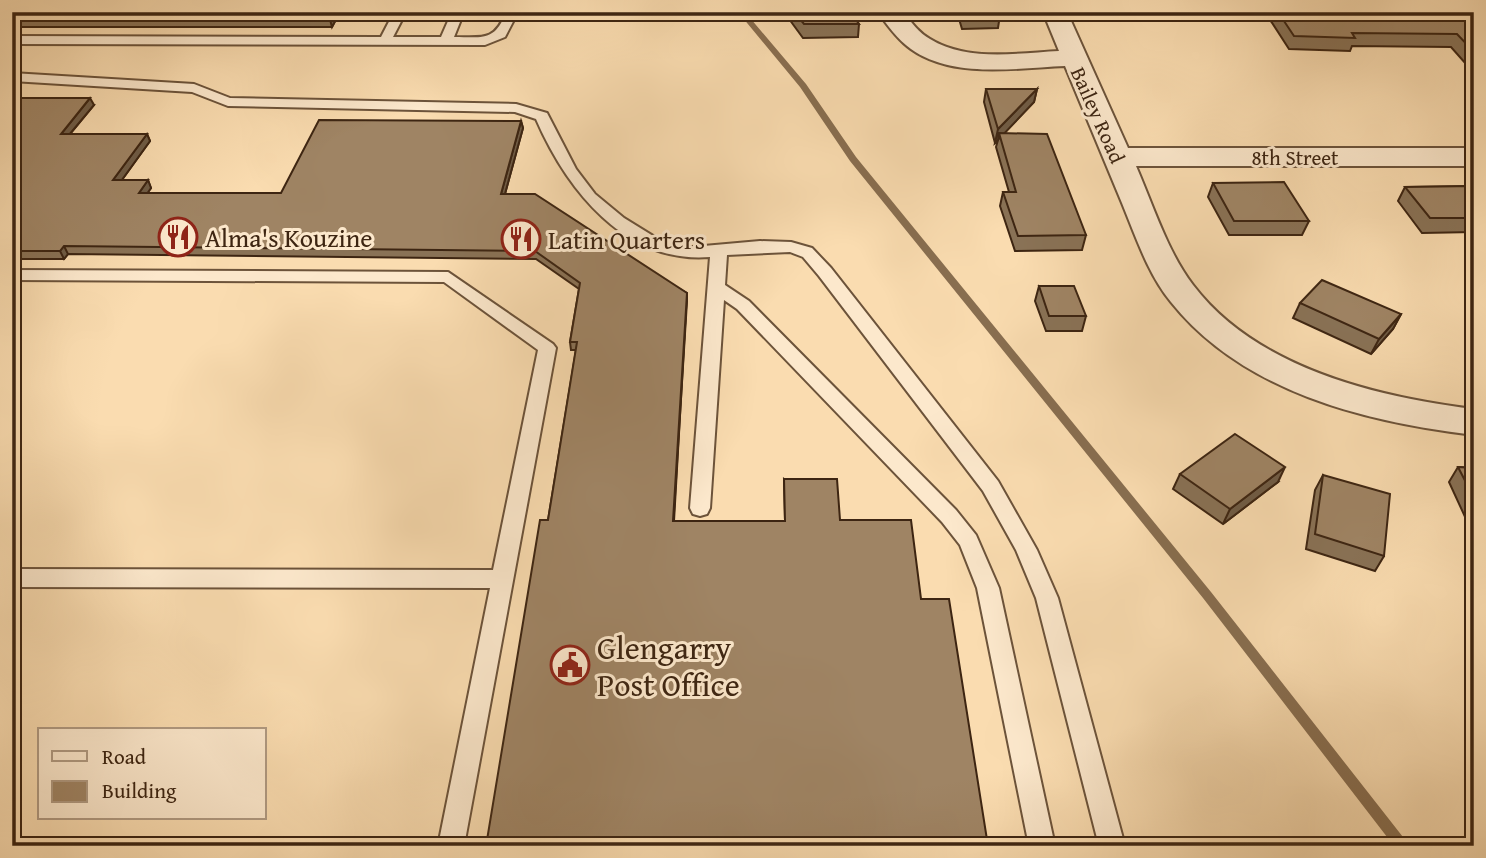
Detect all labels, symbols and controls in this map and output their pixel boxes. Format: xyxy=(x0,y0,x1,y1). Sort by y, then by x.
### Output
street label: Bailey Road xyxy=(1063,62,1133,169)
street label: 8th Street xyxy=(1251,142,1339,173)
restaurant icon: Alma's Kouzine xyxy=(157,216,199,258)
place label: Alma's Kouzine xyxy=(205,218,373,257)
restaurant icon: Latin Quarters xyxy=(500,218,542,260)
place label: Latin Quarters xyxy=(548,220,705,259)
place label: Glengarry Post Office xyxy=(597,624,740,708)
public building icon: Glengarry Post Office xyxy=(549,644,591,686)
legend xyxy=(38,728,266,820)
text: Road xyxy=(102,741,147,772)
text: Building xyxy=(102,775,177,806)

